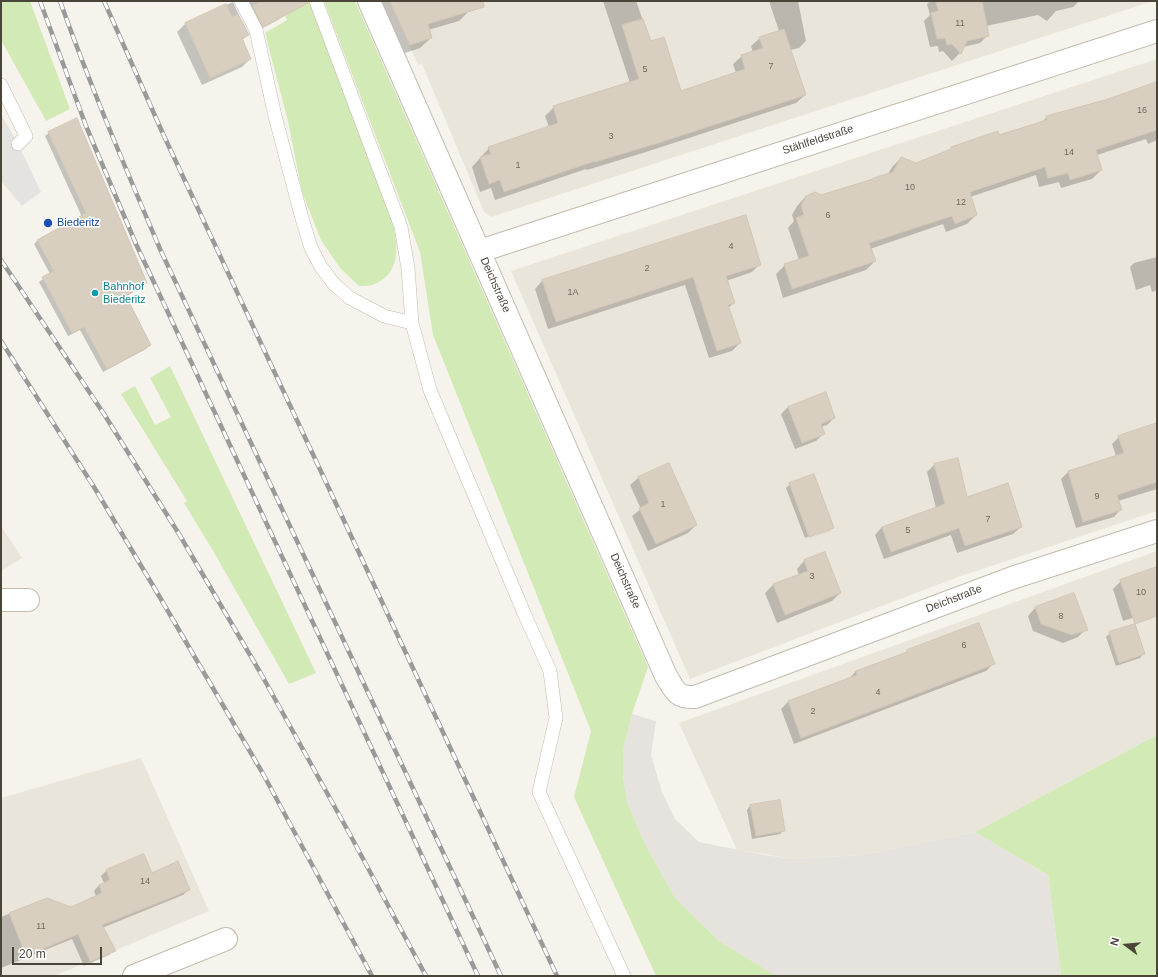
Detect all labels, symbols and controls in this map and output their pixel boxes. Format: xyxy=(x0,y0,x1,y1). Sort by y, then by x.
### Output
house number: 11 xyxy=(955,19,965,29)
house number: 7 xyxy=(768,62,774,72)
house number: 5 xyxy=(642,65,648,75)
house number: 16 xyxy=(1137,106,1147,116)
street label: Stählfeldstraße xyxy=(781,122,855,158)
house number: 3 xyxy=(608,132,614,142)
house number: 14 xyxy=(1064,148,1074,158)
house number: 1 xyxy=(515,161,521,171)
house number: 10 xyxy=(905,183,915,193)
house number: 12 xyxy=(956,198,966,208)
house number: 6 xyxy=(825,211,831,221)
place label: Biederitz xyxy=(57,216,100,230)
marker: Biederitz xyxy=(42,217,54,229)
house number: 4 xyxy=(728,242,734,252)
street label: Deichstraße xyxy=(477,255,513,315)
house number: 2 xyxy=(644,264,650,274)
place label: Bahnhof Biederitz xyxy=(103,280,146,306)
marker: Bahnhof Biederitz xyxy=(90,288,100,298)
house number: 1A xyxy=(567,288,579,298)
house number: 9 xyxy=(1094,492,1100,502)
house number: 1 xyxy=(660,500,666,510)
house number: 7 xyxy=(985,515,991,525)
house number: 5 xyxy=(905,526,911,536)
street label: Deichstraße xyxy=(607,551,643,611)
house number: 3 xyxy=(809,572,815,582)
street label: Deichstraße xyxy=(924,582,984,616)
house number: 10 xyxy=(1136,588,1146,598)
house number: 8 xyxy=(1058,612,1064,622)
house number: 6 xyxy=(961,641,967,651)
house number: 4 xyxy=(875,688,881,698)
house number: 2 xyxy=(810,707,816,717)
house number: 14 xyxy=(140,877,150,887)
house number: 11 xyxy=(36,922,46,932)
north arrow xyxy=(1106,925,1146,965)
text: N xyxy=(1108,936,1121,947)
scale bar xyxy=(14,939,104,965)
text: 20 m xyxy=(19,947,46,961)

